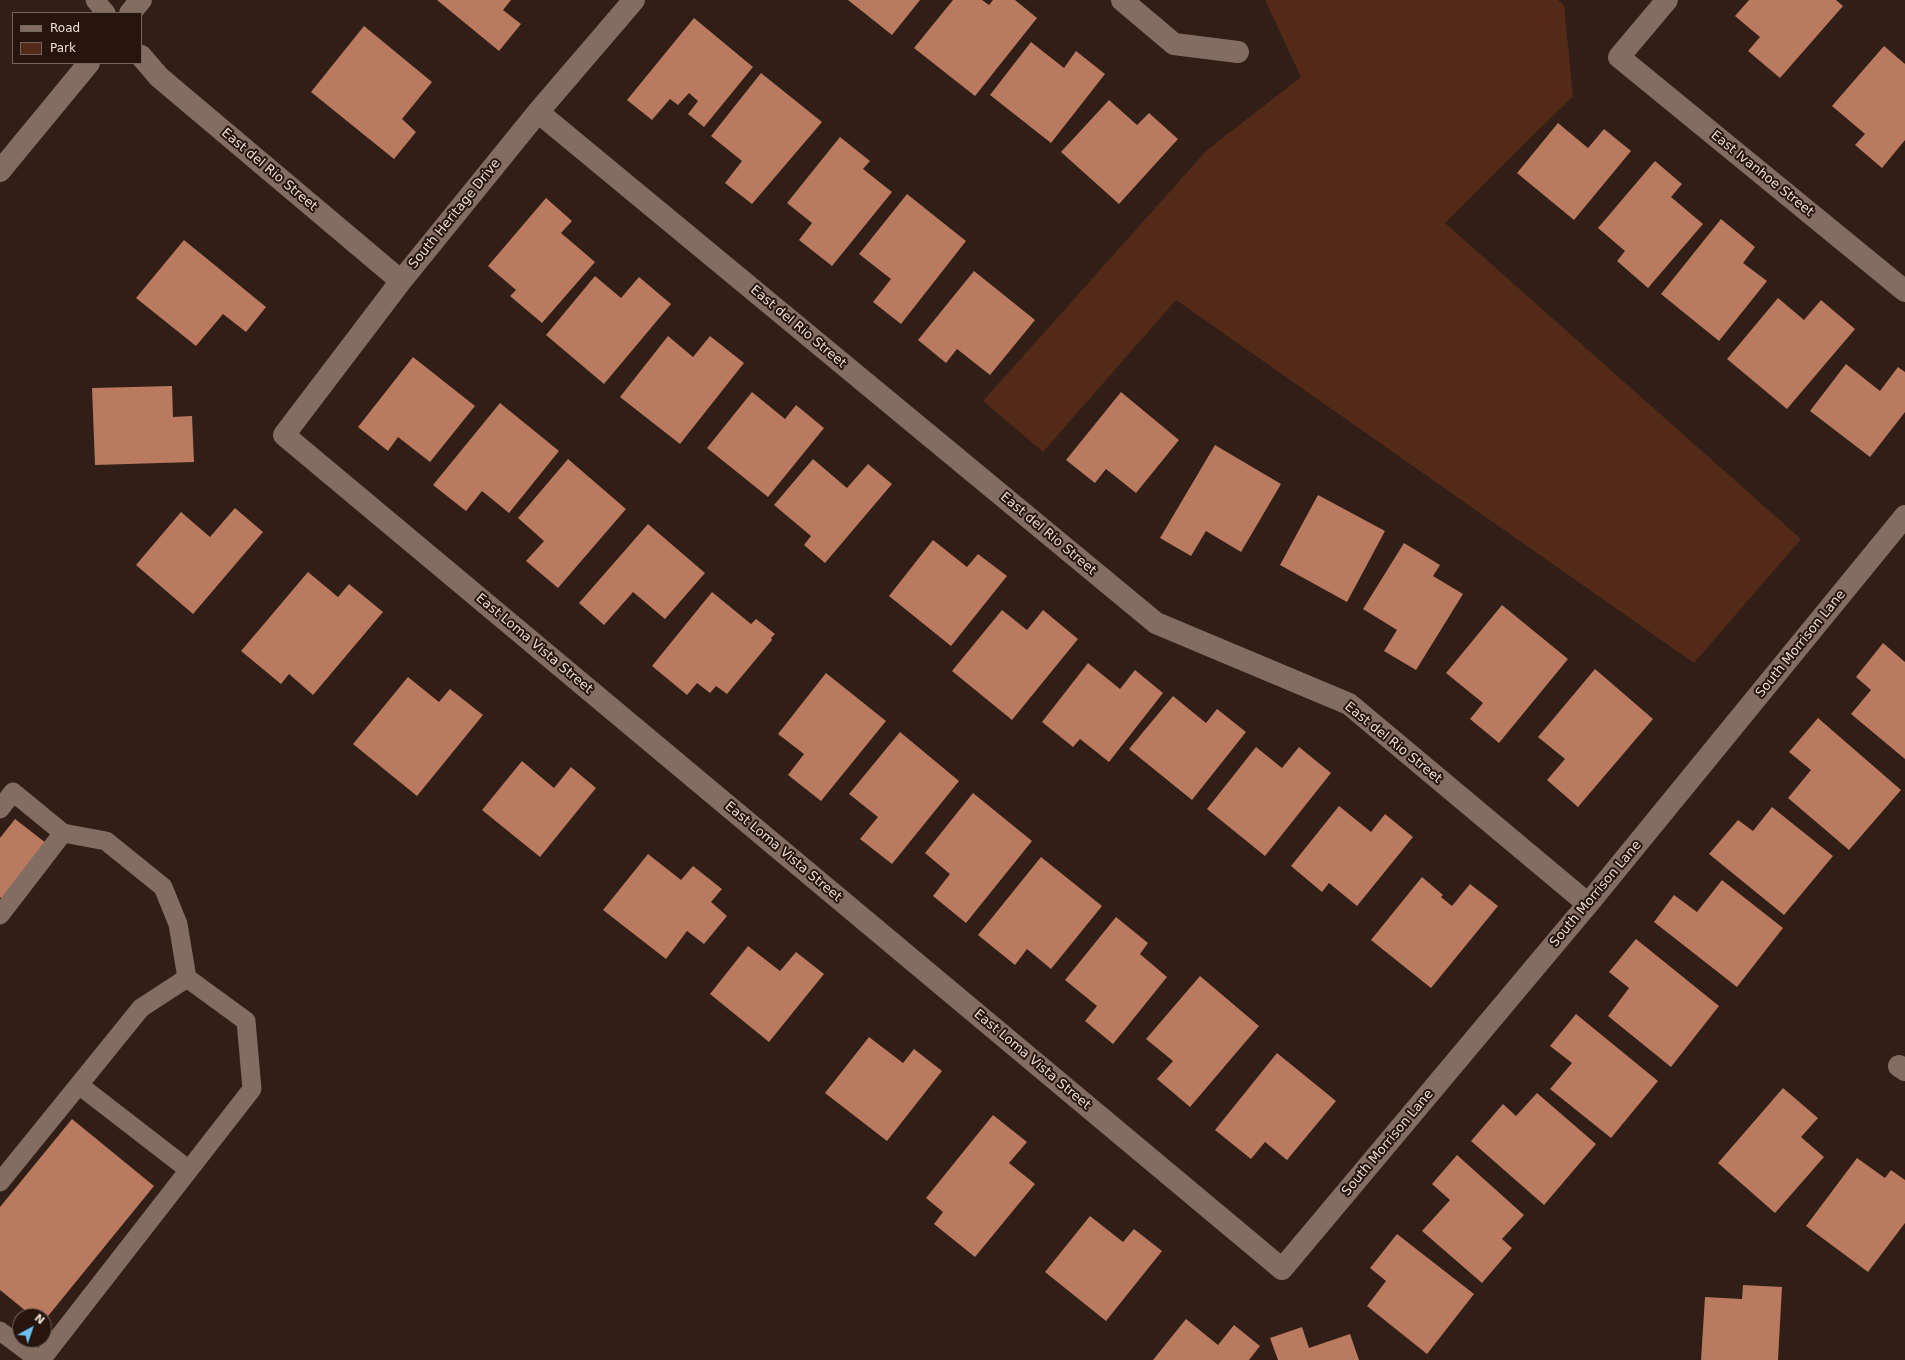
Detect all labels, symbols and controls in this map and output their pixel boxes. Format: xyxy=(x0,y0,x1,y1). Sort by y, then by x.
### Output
legend xyxy=(12,12,142,64)
text: Road xyxy=(50,21,80,35)
text: Park xyxy=(50,41,76,55)
street label: East del Rio Street xyxy=(218,125,320,215)
street label: East Ivanhoe Street xyxy=(1707,128,1817,220)
street label: South Heritage Drive xyxy=(406,156,504,272)
street label: East del Rio Street xyxy=(747,282,849,372)
street label: East del Rio Street xyxy=(997,489,1099,579)
street label: South Morrison Lane xyxy=(1753,587,1849,701)
street label: East Loma Vista Street xyxy=(472,591,596,697)
street label: East del Rio Street xyxy=(1341,699,1445,787)
street label: East Loma Vista Street xyxy=(721,799,845,905)
street label: South Morrison Lane xyxy=(1547,838,1645,950)
street label: East Loma Vista Street xyxy=(970,1007,1094,1113)
street label: South Morrison Lane xyxy=(1339,1087,1437,1199)
north arrow xyxy=(12,1308,52,1348)
text: N xyxy=(32,1311,47,1327)

